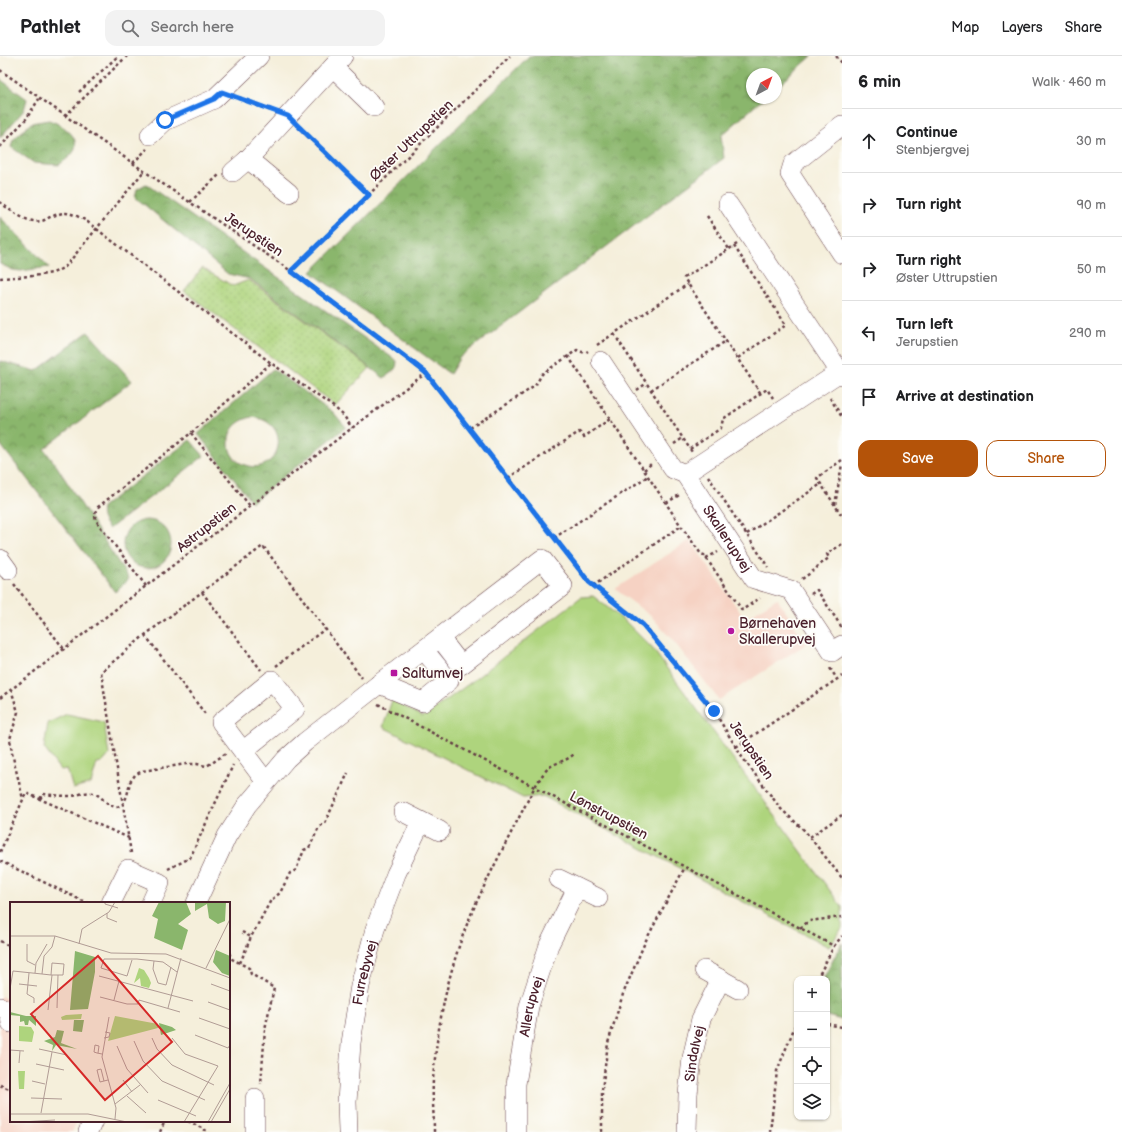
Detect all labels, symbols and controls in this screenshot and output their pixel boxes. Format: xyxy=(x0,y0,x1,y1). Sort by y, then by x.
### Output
search box xyxy=(105,10,385,46)
text: Pathlet xyxy=(20,16,81,39)
icon: search xyxy=(119,17,141,39)
text: Search here xyxy=(151,18,234,37)
text: Map xyxy=(951,19,979,36)
text: Layers xyxy=(1001,19,1043,36)
text: Share xyxy=(1065,19,1102,36)
north arrow xyxy=(746,68,782,104)
text: 6 min xyxy=(858,72,901,92)
text: Walk · 460 m xyxy=(1032,74,1106,90)
street label: Øster Uttrupstien xyxy=(366,96,457,184)
route start xyxy=(156,111,174,129)
text: Continue xyxy=(896,123,958,142)
icon: ahead xyxy=(858,130,880,152)
text: 30 m xyxy=(1076,133,1106,149)
text: Stenbjergvej xyxy=(896,142,969,158)
icon: right xyxy=(858,194,880,216)
text: Turn right xyxy=(896,195,961,214)
text: 90 m xyxy=(1077,197,1106,213)
street label: Jerupstien xyxy=(221,209,286,260)
text: Turn right xyxy=(896,251,961,270)
icon: right xyxy=(858,258,880,280)
text: 50 m xyxy=(1077,261,1106,277)
text: Øster Uttrupstien xyxy=(896,270,998,286)
text: Turn left xyxy=(896,315,953,334)
icon: left xyxy=(858,322,880,344)
text: 290 m xyxy=(1069,325,1106,341)
text: Jerupstien xyxy=(896,334,958,350)
icon: arrive xyxy=(858,386,880,408)
text: Arrive at destination xyxy=(896,387,1034,406)
button: Save xyxy=(858,440,978,477)
button: Share xyxy=(986,440,1106,477)
street label: Astrupstien xyxy=(173,499,240,556)
street label: Skallerupvej xyxy=(699,502,755,575)
place label: Børnehaven Skallerupvej xyxy=(739,615,816,648)
marker: Børnehaven Skallerupvej xyxy=(726,626,736,636)
place label: Saltumvej xyxy=(402,665,463,682)
marker: Saltumvej xyxy=(389,668,399,678)
route end xyxy=(705,702,723,720)
street label: Jerupstien xyxy=(726,718,777,783)
street label: Lønstrupstien xyxy=(567,788,651,843)
inset map xyxy=(10,902,230,1122)
street label: Furrebyvej xyxy=(349,938,381,1006)
street label: Allerupvej xyxy=(516,974,547,1038)
map controls xyxy=(794,976,830,1120)
button: + xyxy=(794,976,830,1012)
button: − xyxy=(794,1012,830,1048)
street label: Sindalvej xyxy=(681,1024,708,1083)
button: locate xyxy=(794,1048,830,1084)
button: layers xyxy=(794,1084,830,1120)

